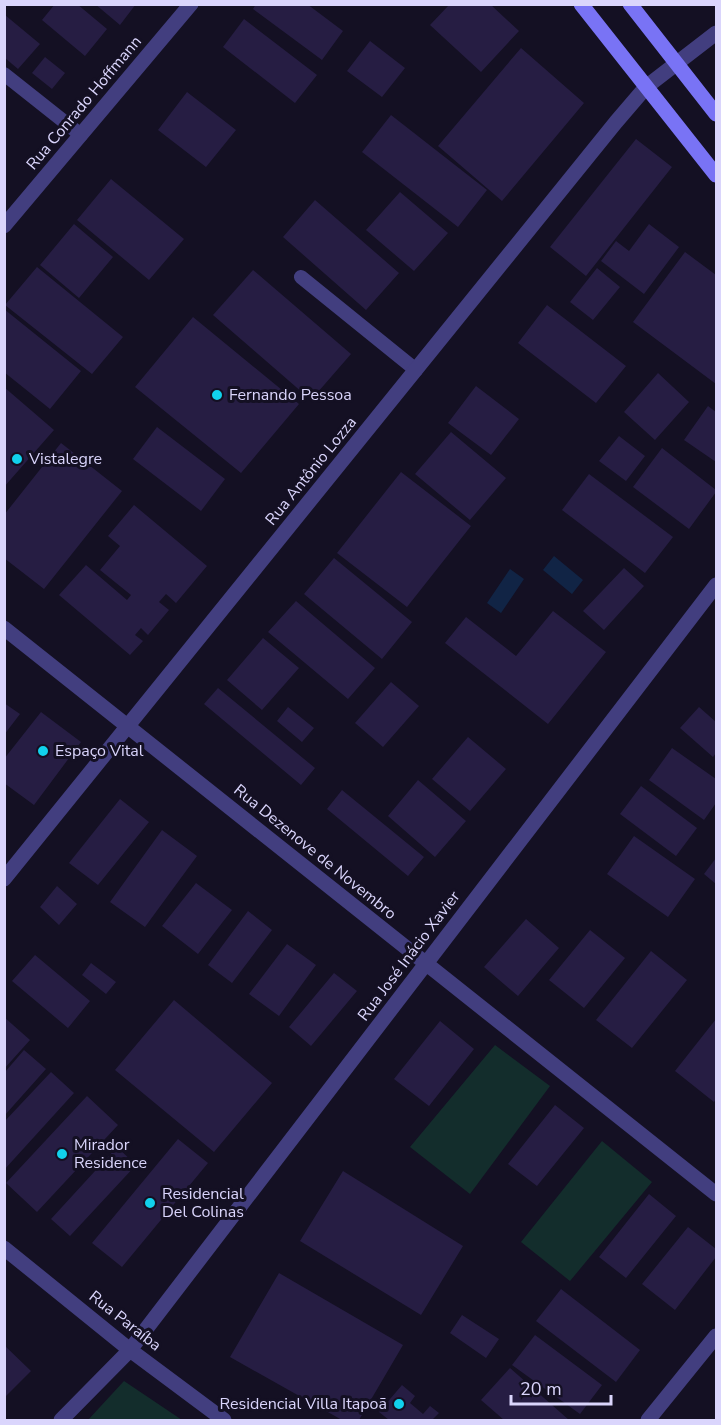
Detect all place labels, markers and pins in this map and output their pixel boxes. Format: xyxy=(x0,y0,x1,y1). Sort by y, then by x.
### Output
place label: Fernando Pessoa xyxy=(229,384,352,406)
marker: Fernando Pessoa xyxy=(210,388,224,402)
place label: Vistalegre xyxy=(28,448,102,470)
marker: Vistalegre xyxy=(10,452,24,466)
place label: Espaço Vital xyxy=(55,740,144,762)
marker: Espaço Vital xyxy=(36,744,50,758)
place label: Mirador Residence xyxy=(74,1134,147,1174)
marker: Mirador Residence xyxy=(55,1147,69,1161)
place label: Residencial Del Colinas xyxy=(162,1183,244,1223)
marker: Residencial Del Colinas xyxy=(143,1196,157,1210)
place label: Residencial Villa Itapoã xyxy=(220,1393,387,1415)
marker: Residencial Villa Itapoã xyxy=(392,1397,406,1411)

